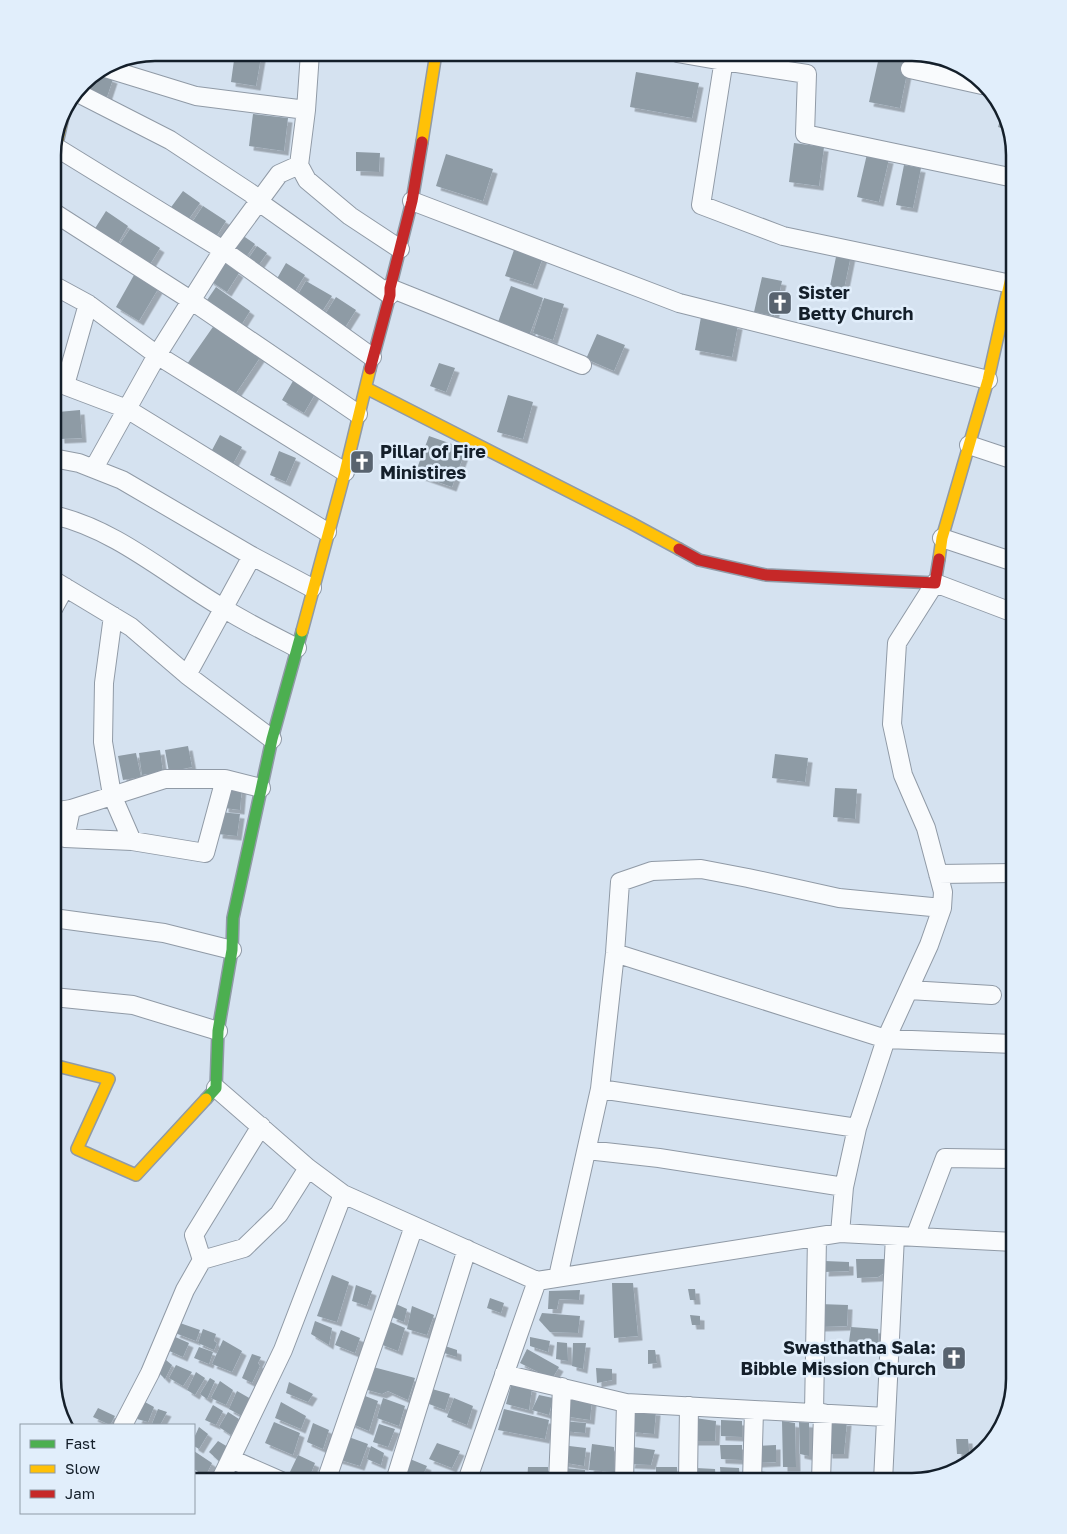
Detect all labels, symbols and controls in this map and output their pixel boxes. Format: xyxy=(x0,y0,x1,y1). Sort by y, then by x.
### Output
place label: Sister Betty Church xyxy=(798,281,913,324)
church icon: Sister Betty Church xyxy=(767,290,793,316)
place label: Pillar of Fire Ministires xyxy=(380,440,486,483)
church icon: Pillar of Fire Ministires xyxy=(349,449,375,475)
place label: Swasthatha Sala: Bibble Mission Church xyxy=(741,1336,936,1379)
church icon: Swasthatha Sala: Bibble Mission Church xyxy=(941,1345,967,1371)
legend xyxy=(20,1424,195,1514)
text: Fast xyxy=(65,1434,96,1452)
text: Slow xyxy=(65,1459,100,1477)
text: Jam xyxy=(65,1484,95,1502)

